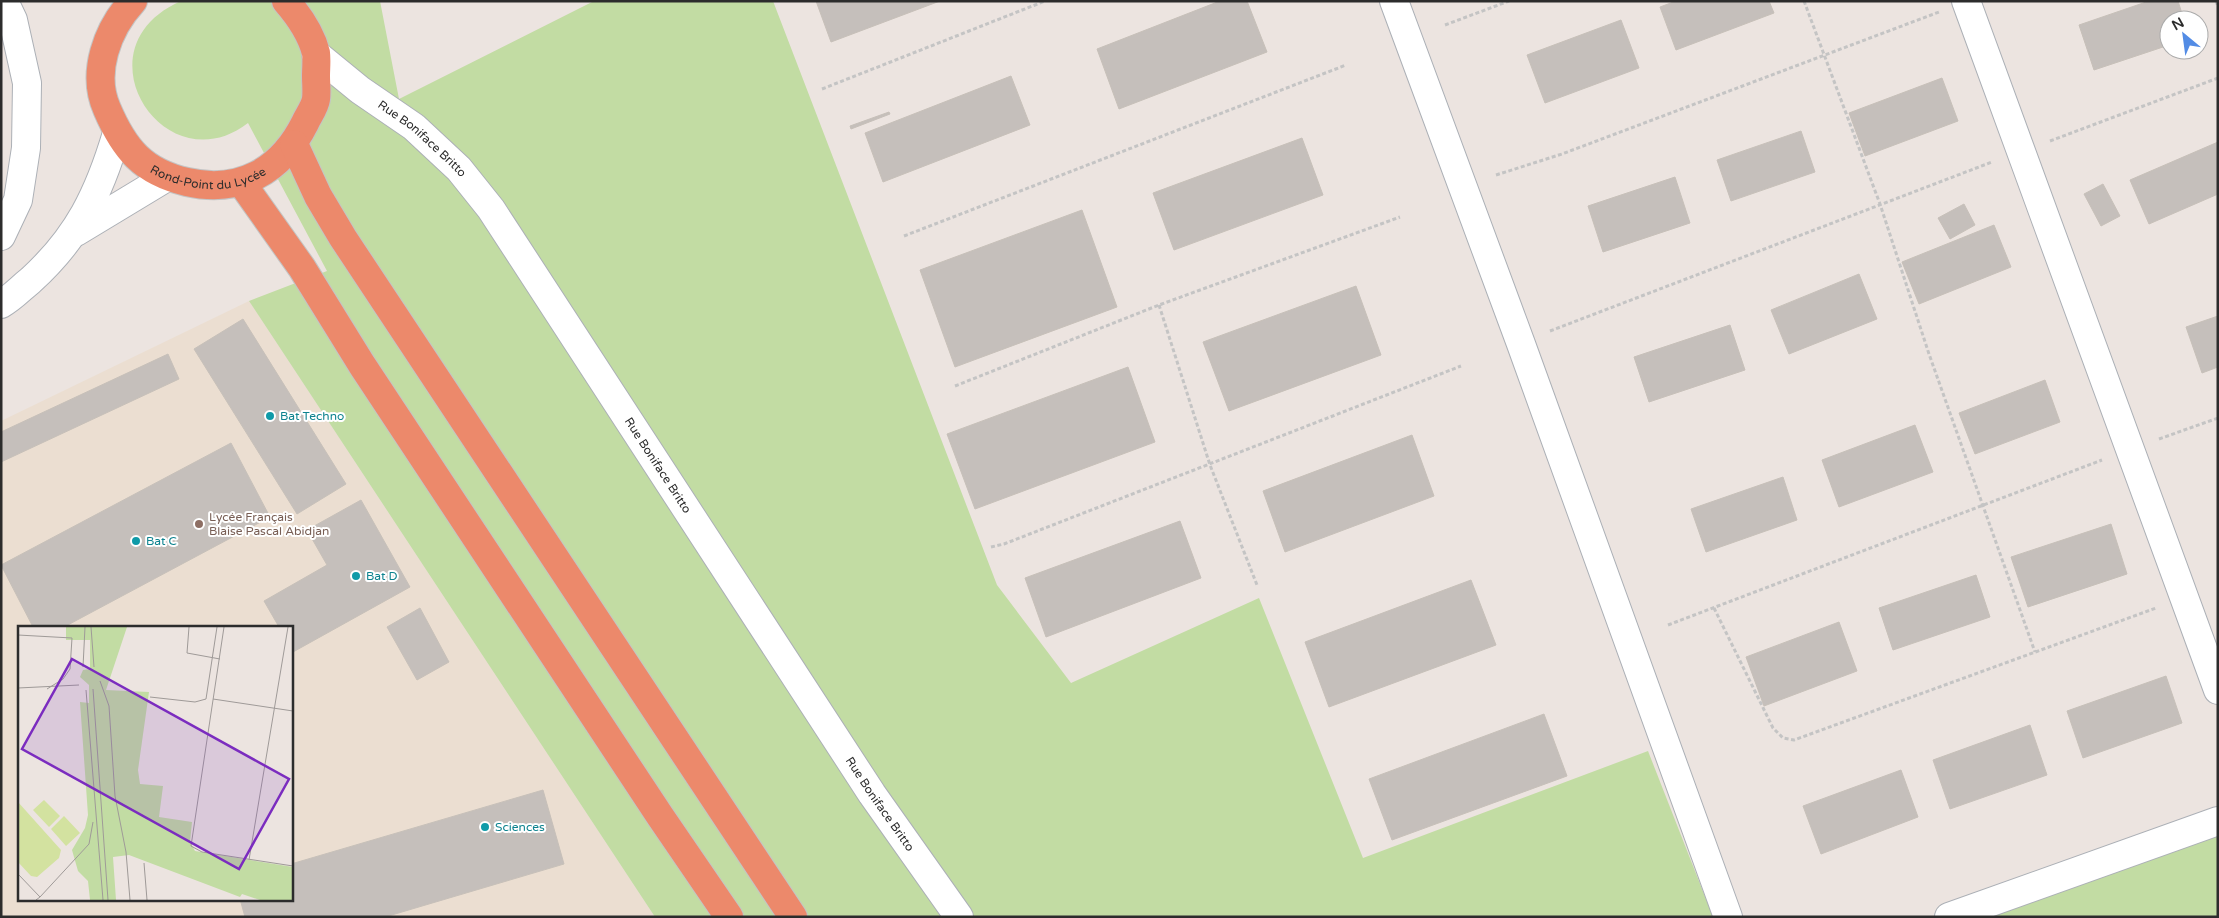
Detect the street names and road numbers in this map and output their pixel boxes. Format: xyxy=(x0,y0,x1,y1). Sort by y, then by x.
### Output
street label: Rue Boniface Britto xyxy=(375,97,469,179)
street label: Rond-Point du Lycée xyxy=(149,159,269,173)
street label: Rue Boniface Britto xyxy=(622,415,694,516)
street label: Rue Boniface Britto xyxy=(843,754,917,854)

